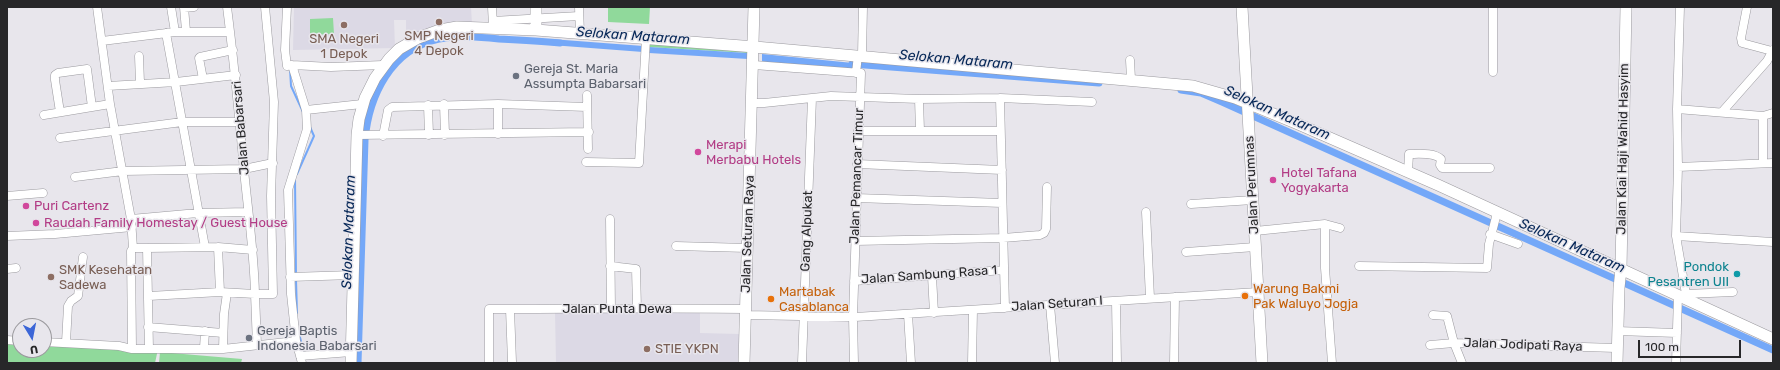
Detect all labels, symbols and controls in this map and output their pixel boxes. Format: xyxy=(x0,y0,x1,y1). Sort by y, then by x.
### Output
marker: SMP Negeri 4 Depok xyxy=(434,17,444,27)
marker: SMA Negeri 1 Depok xyxy=(339,20,349,30)
water label: Selokan Mataram xyxy=(575,24,691,48)
place label: SMP Negeri 4 Depok xyxy=(404,28,474,59)
place label: SMA Negeri 1 Depok xyxy=(309,31,379,62)
water label: Selokan Mataram xyxy=(898,47,1014,73)
place label: Gereja St. Maria Assumpta Babarsari xyxy=(524,61,646,92)
street label: Jalan Kiai Haji Wahid Hasyim xyxy=(1614,63,1632,235)
marker: Gereja St. Maria Assumpta Babarsari xyxy=(511,71,521,81)
street label: Jalan Babarsari xyxy=(229,80,253,176)
water label: Selokan Mataram xyxy=(1221,82,1333,144)
street label: Jalan Pemancar Timur xyxy=(847,108,867,244)
street label: Jalan Perumnas xyxy=(1242,136,1262,234)
place label: Merapi Merbabu Hotels xyxy=(706,137,801,168)
marker: Merapi Merbabu Hotels xyxy=(693,147,703,157)
place label: Hotel Tafana Yogyakarta xyxy=(1281,165,1357,196)
water label: Selokan Mataram xyxy=(339,175,359,289)
street label: Jalan Seturan Raya xyxy=(738,175,758,293)
marker: Hotel Tafana Yogyakarta xyxy=(1268,175,1278,185)
street label: Gang Alpukat xyxy=(798,190,816,272)
place label: Puri Cartenz xyxy=(34,198,109,214)
marker: Puri Cartenz xyxy=(21,201,31,211)
place label: Raudah Family Homestay / Guest House xyxy=(44,215,288,231)
water label: Selokan Mataram xyxy=(1516,215,1628,277)
marker: Raudah Family Homestay / Guest House xyxy=(31,218,41,228)
place label: Pondok Pesantren UII xyxy=(1647,259,1729,290)
place label: SMK Kesehatan Sadewa xyxy=(59,262,152,293)
street label: Jalan Sambung Rasa 1 xyxy=(861,262,997,288)
marker: Pondok Pesantren UII xyxy=(1732,269,1742,279)
marker: SMK Kesehatan Sadewa xyxy=(46,272,56,282)
place label: Warung Bakmi Pak Waluyo Jogja xyxy=(1253,281,1358,312)
place label: Martabak Casablanca xyxy=(779,284,849,315)
marker: Warung Bakmi Pak Waluyo Jogja xyxy=(1240,291,1250,301)
street label: Jalan Seturan I xyxy=(1011,293,1103,315)
marker: Martabak Casablanca xyxy=(766,294,776,304)
street label: Jalan Punta Dewa xyxy=(562,301,672,317)
north arrow xyxy=(12,318,52,358)
place label: Gereja Baptis Indonesia Babarsari xyxy=(257,323,377,354)
scale bar xyxy=(1640,332,1743,358)
marker: Gereja Baptis Indonesia Babarsari xyxy=(244,333,254,343)
street label: Jalan Jodipati Raya xyxy=(1463,335,1583,355)
text: 100 m xyxy=(1645,340,1679,354)
place label: STIE YKPN xyxy=(655,341,719,357)
text: U xyxy=(29,342,39,356)
marker: STIE YKPN xyxy=(642,344,652,354)

